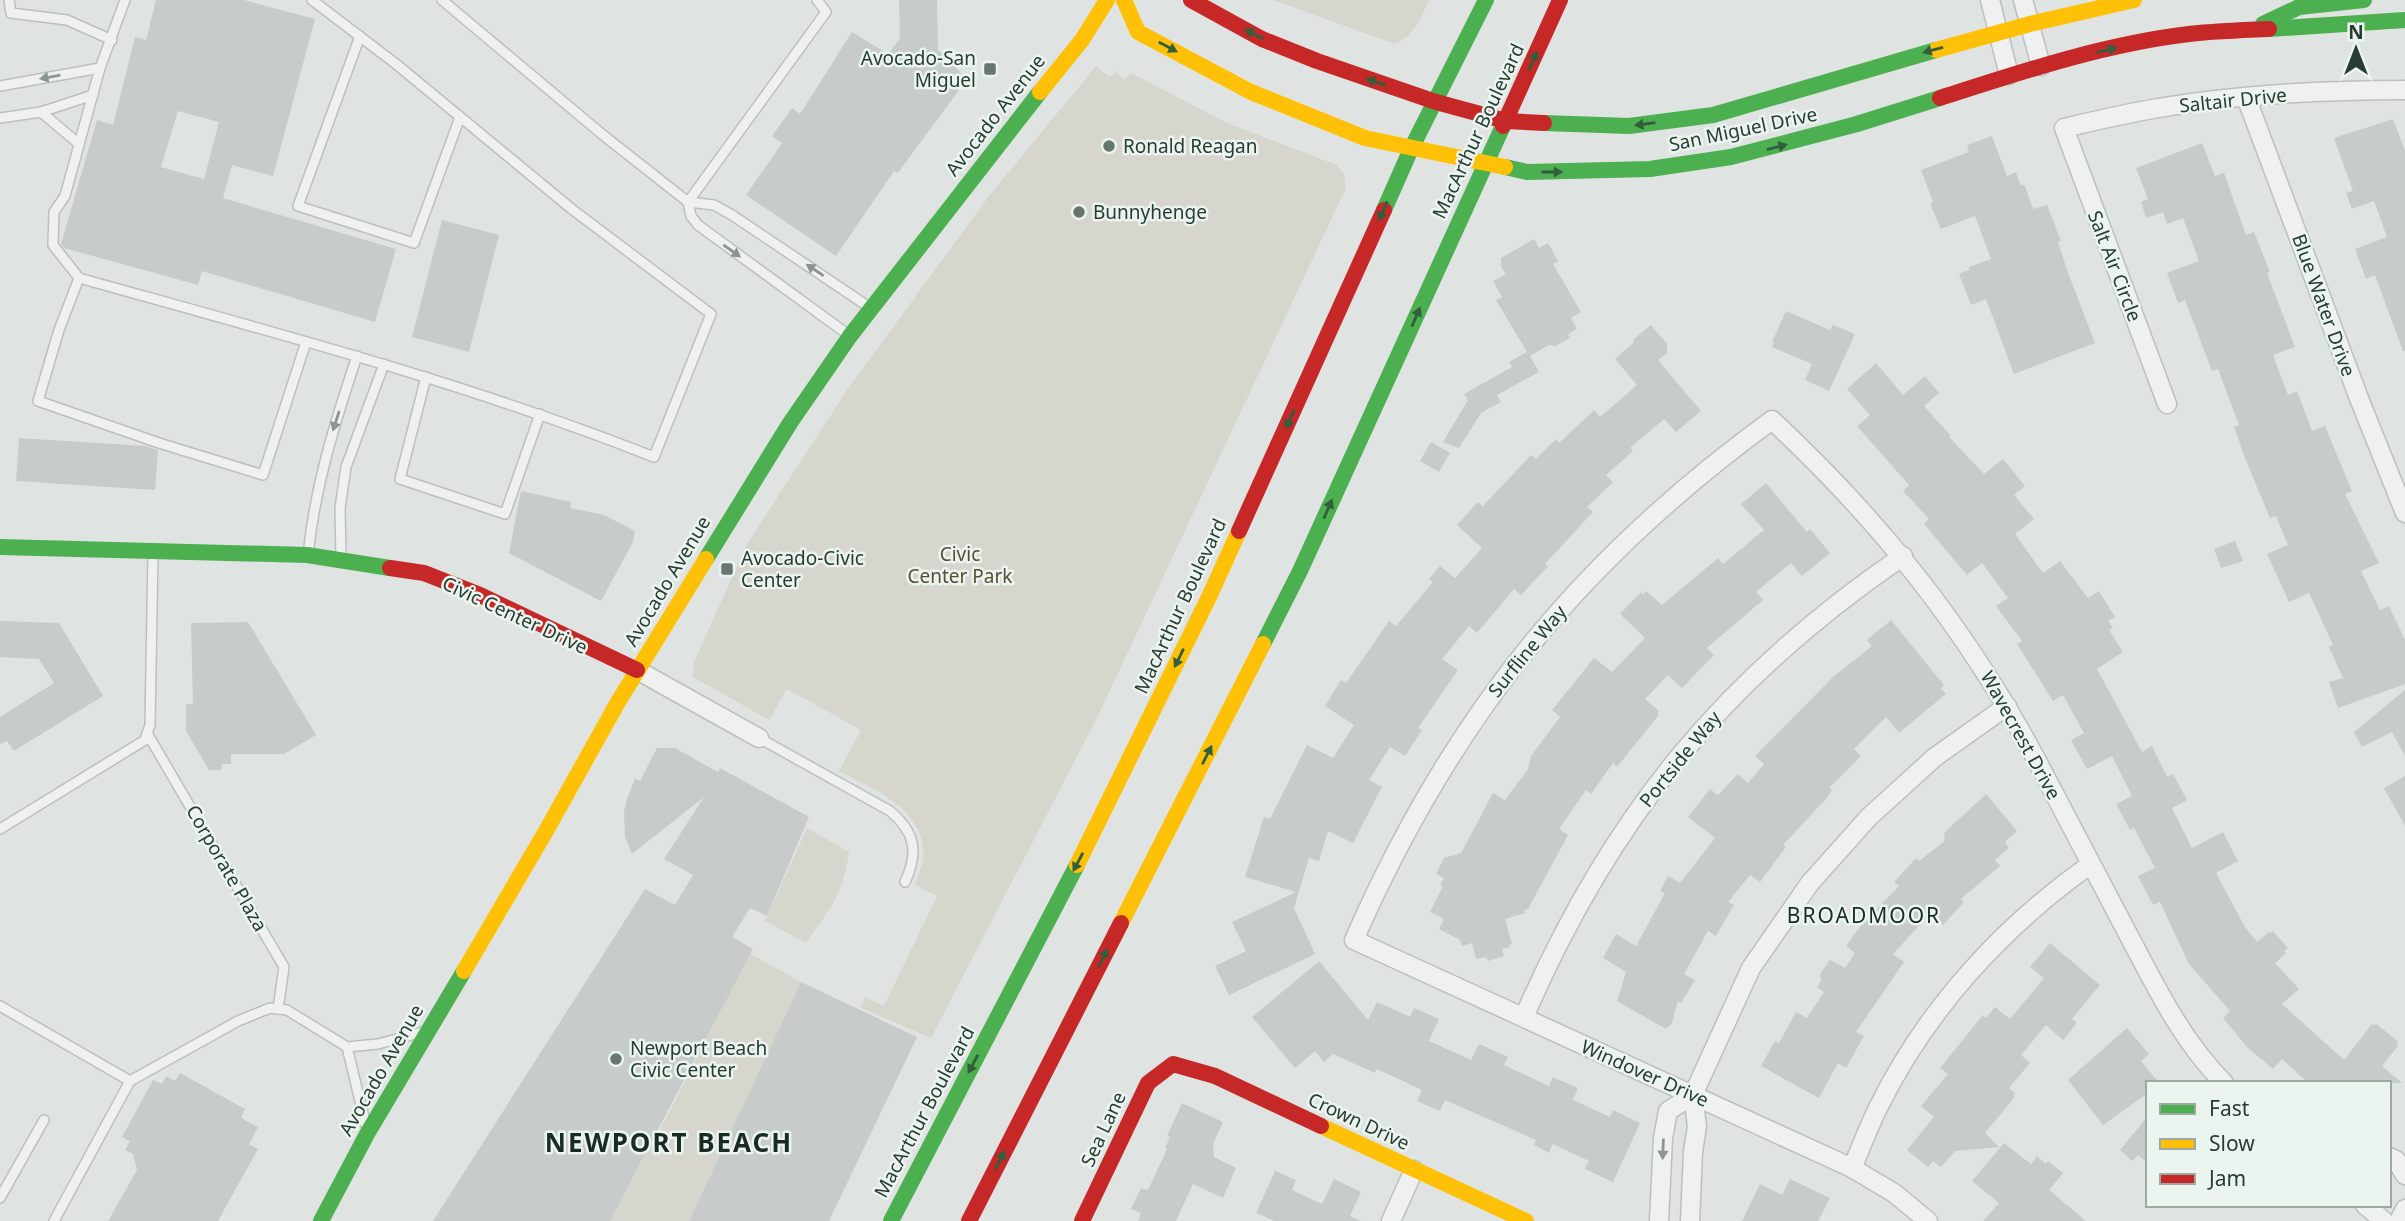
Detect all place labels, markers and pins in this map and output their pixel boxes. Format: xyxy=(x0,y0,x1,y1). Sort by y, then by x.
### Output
place label: Avocado-San Miguel xyxy=(861,45,976,93)
marker: Avocado-San Miguel xyxy=(982,61,998,77)
place label: Ronald Reagan xyxy=(1123,133,1258,159)
marker: Ronald Reagan xyxy=(1101,138,1117,154)
place label: Bunnyhenge xyxy=(1093,199,1207,225)
marker: Bunnyhenge xyxy=(1071,204,1087,220)
place label: Avocado-Civic Center xyxy=(741,545,864,593)
marker: Avocado-Civic Center xyxy=(719,561,735,577)
place label: Newport Beach Civic Center xyxy=(630,1035,767,1083)
marker: Newport Beach Civic Center xyxy=(608,1051,624,1067)

